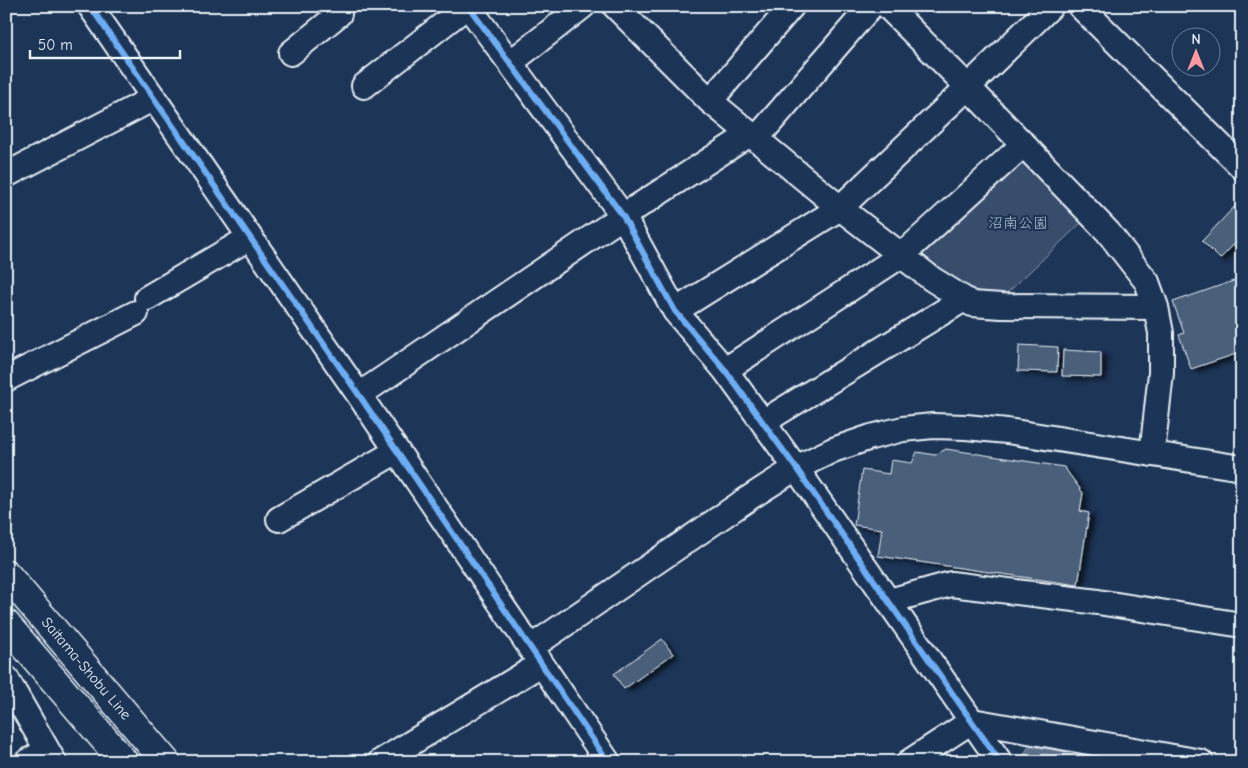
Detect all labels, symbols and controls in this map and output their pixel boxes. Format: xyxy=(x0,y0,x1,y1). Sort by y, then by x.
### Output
scale bar xyxy=(30,28,180,60)
north arrow xyxy=(1170,28,1220,78)
text: N xyxy=(1191,31,1201,48)
text: 50 m xyxy=(38,36,73,54)
park label: 沼南公園 xyxy=(988,214,1048,232)
street label: Saitama-Shobu Line xyxy=(38,613,135,724)

